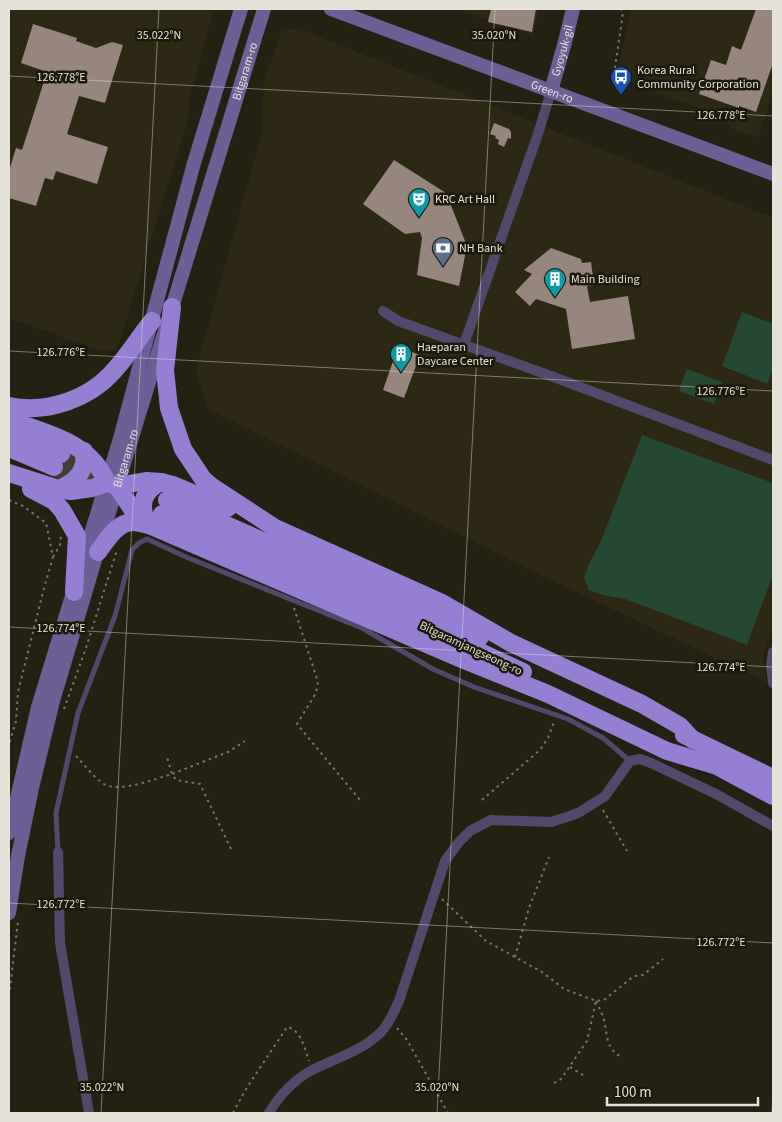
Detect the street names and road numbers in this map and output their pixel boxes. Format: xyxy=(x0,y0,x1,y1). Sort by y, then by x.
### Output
street label: Gyoyuk-gil xyxy=(548,23,578,78)
street label: Bitgaram-ro xyxy=(228,40,262,103)
street label: Green-ro xyxy=(528,76,576,108)
street label: Bitgaram-ro xyxy=(109,427,143,490)
street label: Bitgaramjangseong-ro xyxy=(417,617,525,680)

